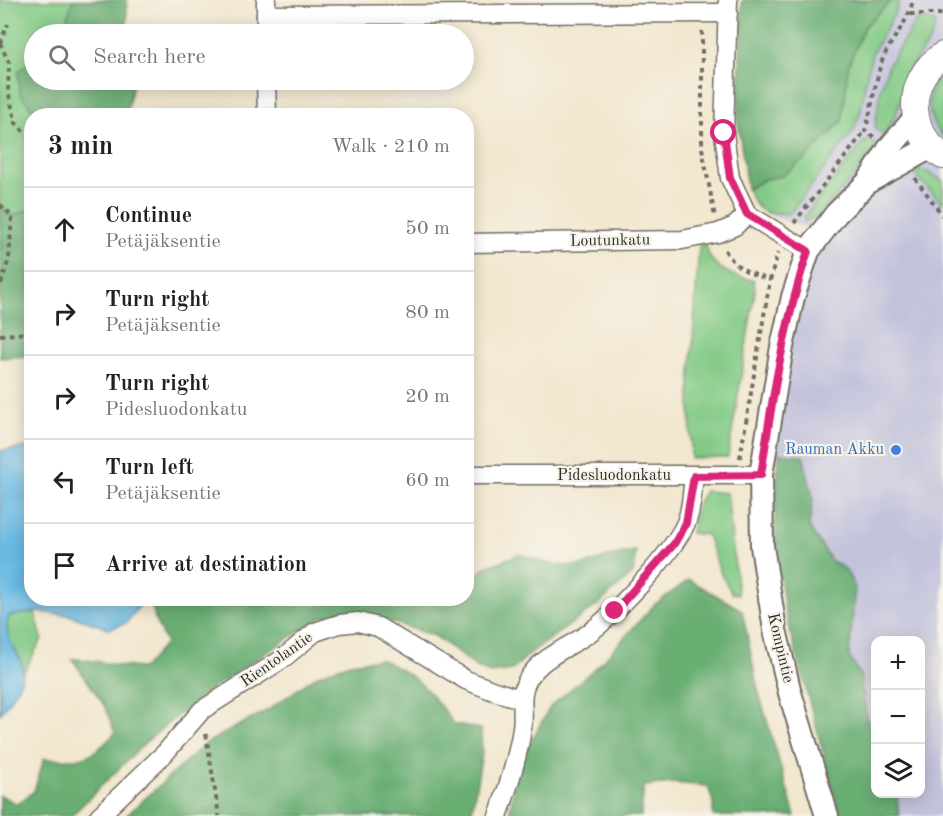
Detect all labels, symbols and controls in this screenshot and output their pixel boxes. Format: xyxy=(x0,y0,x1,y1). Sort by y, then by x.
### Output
search box xyxy=(24,24,474,90)
icon: search xyxy=(45,41,78,74)
text: Search here xyxy=(93,46,206,68)
route start xyxy=(710,119,736,145)
text: 3 min xyxy=(48,134,113,160)
text: Walk · 210 m xyxy=(331,137,450,157)
text: Continue xyxy=(105,205,192,227)
icon: ahead xyxy=(48,213,81,246)
text: 50 m xyxy=(405,219,450,239)
text: Petäjäksentie xyxy=(105,232,221,252)
street label: Loutunkatu xyxy=(570,232,651,250)
text: Turn right xyxy=(105,289,209,311)
icon: right xyxy=(48,297,81,330)
text: 80 m xyxy=(405,303,450,323)
text: Petäjäksentie xyxy=(105,316,221,336)
text: Turn right xyxy=(105,373,209,395)
icon: right xyxy=(48,381,81,414)
text: 20 m xyxy=(405,387,450,407)
text: Pidesluodonkatu xyxy=(105,400,247,420)
place label: Rauman Akku xyxy=(785,442,884,458)
marker: Rauman Akku xyxy=(889,443,903,457)
text: Turn left xyxy=(105,457,194,479)
icon: left xyxy=(48,465,81,498)
street label: Pidesluodonkatu xyxy=(557,468,671,484)
text: 60 m xyxy=(405,471,450,491)
text: Petäjäksentie xyxy=(105,484,221,504)
icon: arrive xyxy=(48,549,81,582)
text: Arrive at destination xyxy=(105,554,307,576)
route end xyxy=(601,597,627,623)
street label: Kompintie xyxy=(764,611,796,685)
street label: Rientolantie xyxy=(238,630,316,690)
map controls xyxy=(871,636,925,798)
button: + xyxy=(871,636,925,690)
button: − xyxy=(871,690,925,744)
button: layers xyxy=(871,744,925,798)

